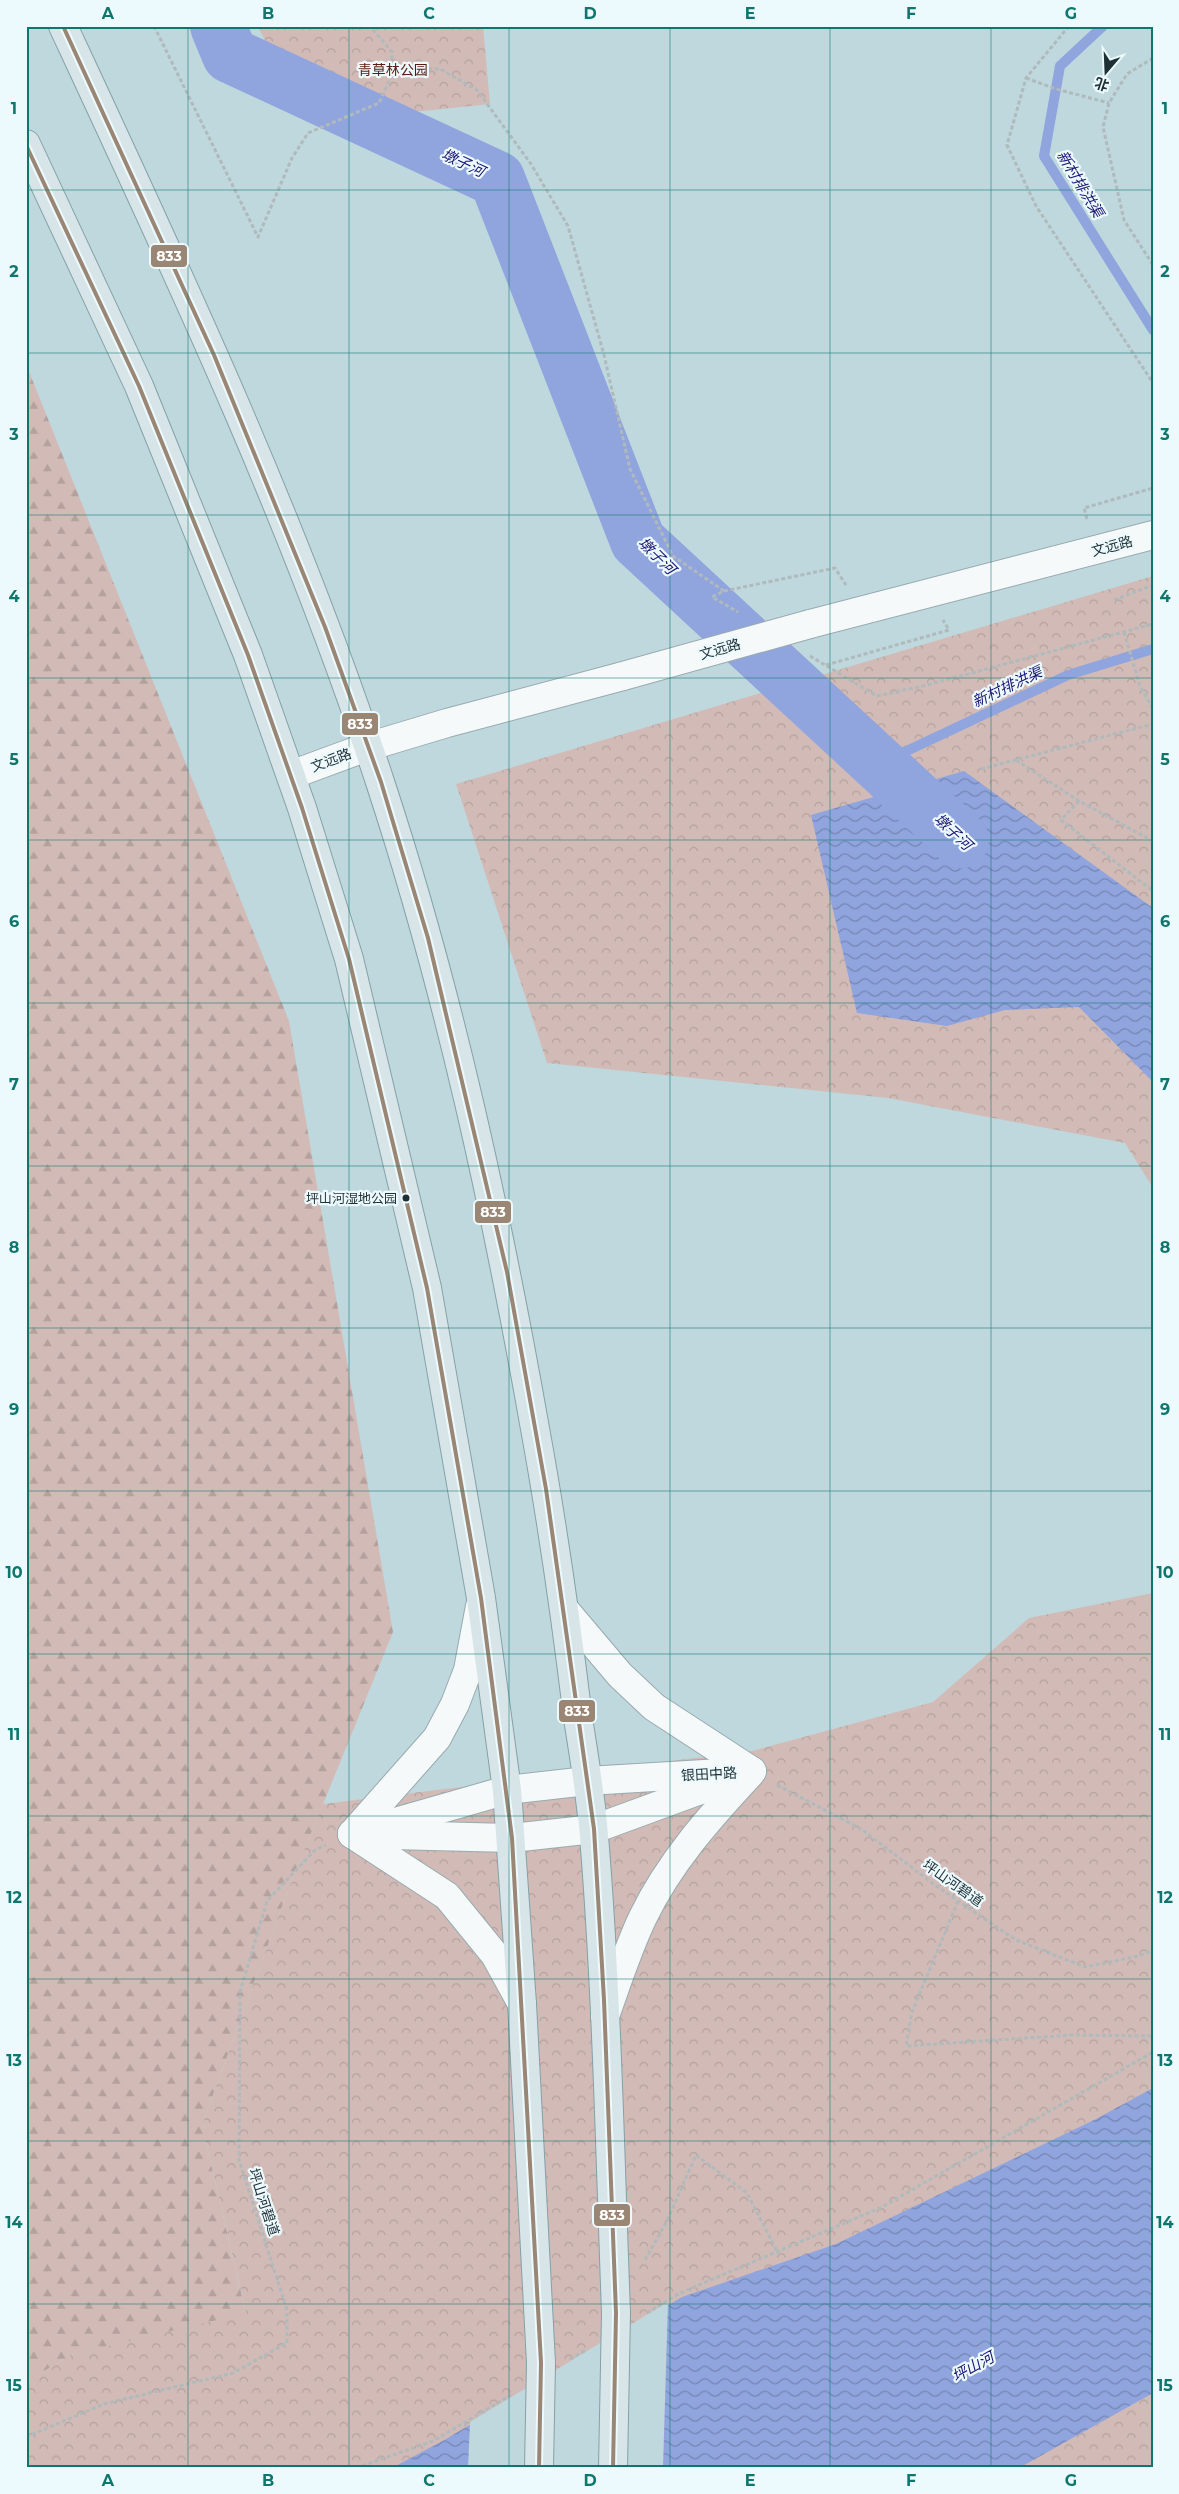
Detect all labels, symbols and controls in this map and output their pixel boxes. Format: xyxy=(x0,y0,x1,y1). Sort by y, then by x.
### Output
text: A xyxy=(101,4,115,23)
text: B xyxy=(262,4,274,23)
text: C xyxy=(423,4,435,23)
text: D xyxy=(583,4,597,23)
text: E xyxy=(745,4,755,23)
text: F xyxy=(906,4,916,23)
text: G xyxy=(1065,4,1077,23)
north arrow xyxy=(1082,48,1132,98)
park label: 青草林公园 xyxy=(358,61,428,79)
text: 北 xyxy=(1092,74,1111,95)
text: 1 xyxy=(11,99,17,118)
text: 1 xyxy=(1162,99,1168,118)
water label: 墩子河 xyxy=(439,144,490,182)
water label: 新村排洪渠 xyxy=(1053,147,1109,222)
line badge: 833 xyxy=(150,244,188,268)
text: 833 xyxy=(156,247,182,265)
text: 2 xyxy=(9,262,19,281)
text: 2 xyxy=(1160,262,1170,281)
text: 3 xyxy=(8,425,19,444)
text: 3 xyxy=(1159,425,1170,444)
street label: 文远路 xyxy=(1089,532,1135,560)
water label: 墩子河 xyxy=(635,533,682,580)
text: 4 xyxy=(8,587,20,606)
text: 4 xyxy=(1159,587,1171,606)
street label: 文远路 xyxy=(697,635,743,663)
water label: 新村排洪渠 xyxy=(969,661,1047,711)
line badge: 833 xyxy=(341,712,379,736)
text: 833 xyxy=(347,715,373,733)
street label: 文远路 xyxy=(308,744,354,776)
text: 5 xyxy=(9,750,19,769)
text: 5 xyxy=(1160,750,1170,769)
water label: 墩子河 xyxy=(930,809,978,856)
text: 6 xyxy=(9,912,19,931)
text: 6 xyxy=(1160,912,1170,931)
text: 7 xyxy=(9,1075,19,1094)
text: 7 xyxy=(1160,1075,1170,1094)
place label: 坪山河湿地公园 xyxy=(306,1190,397,1206)
marker: 坪山河湿地公园 xyxy=(401,1193,411,1203)
line badge: 833 xyxy=(474,1200,512,1224)
text: 833 xyxy=(480,1203,506,1221)
text: 8 xyxy=(9,1238,19,1257)
text: 8 xyxy=(1160,1238,1170,1257)
text: 9 xyxy=(9,1400,19,1419)
text: 9 xyxy=(1160,1400,1170,1419)
text: 10 xyxy=(5,1563,23,1582)
text: 10 xyxy=(1156,1563,1174,1582)
line badge: 833 xyxy=(558,1699,596,1723)
text: 833 xyxy=(564,1702,590,1720)
text: 11 xyxy=(8,1725,20,1744)
text: 11 xyxy=(1159,1725,1171,1744)
street label: 银田中路 xyxy=(681,1764,737,1784)
street label: 坪山河碧道 xyxy=(919,1856,987,1910)
text: 12 xyxy=(6,1888,22,1907)
text: 12 xyxy=(1157,1888,1173,1907)
text: 13 xyxy=(6,2051,22,2070)
text: 13 xyxy=(1157,2051,1173,2070)
street label: 坪山河碧道 xyxy=(245,2166,283,2238)
line badge: 833 xyxy=(593,2203,631,2227)
text: 833 xyxy=(599,2206,625,2224)
text: 14 xyxy=(5,2213,23,2232)
text: 14 xyxy=(1156,2213,1174,2232)
water label: 坪山河 xyxy=(948,2346,1000,2386)
text: 15 xyxy=(6,2376,22,2395)
text: 15 xyxy=(1157,2376,1173,2395)
text: A xyxy=(101,2471,115,2490)
text: B xyxy=(262,2471,274,2490)
text: C xyxy=(423,2471,435,2490)
text: D xyxy=(583,2471,597,2490)
text: E xyxy=(745,2471,755,2490)
text: F xyxy=(906,2471,916,2490)
text: G xyxy=(1065,2471,1077,2490)

